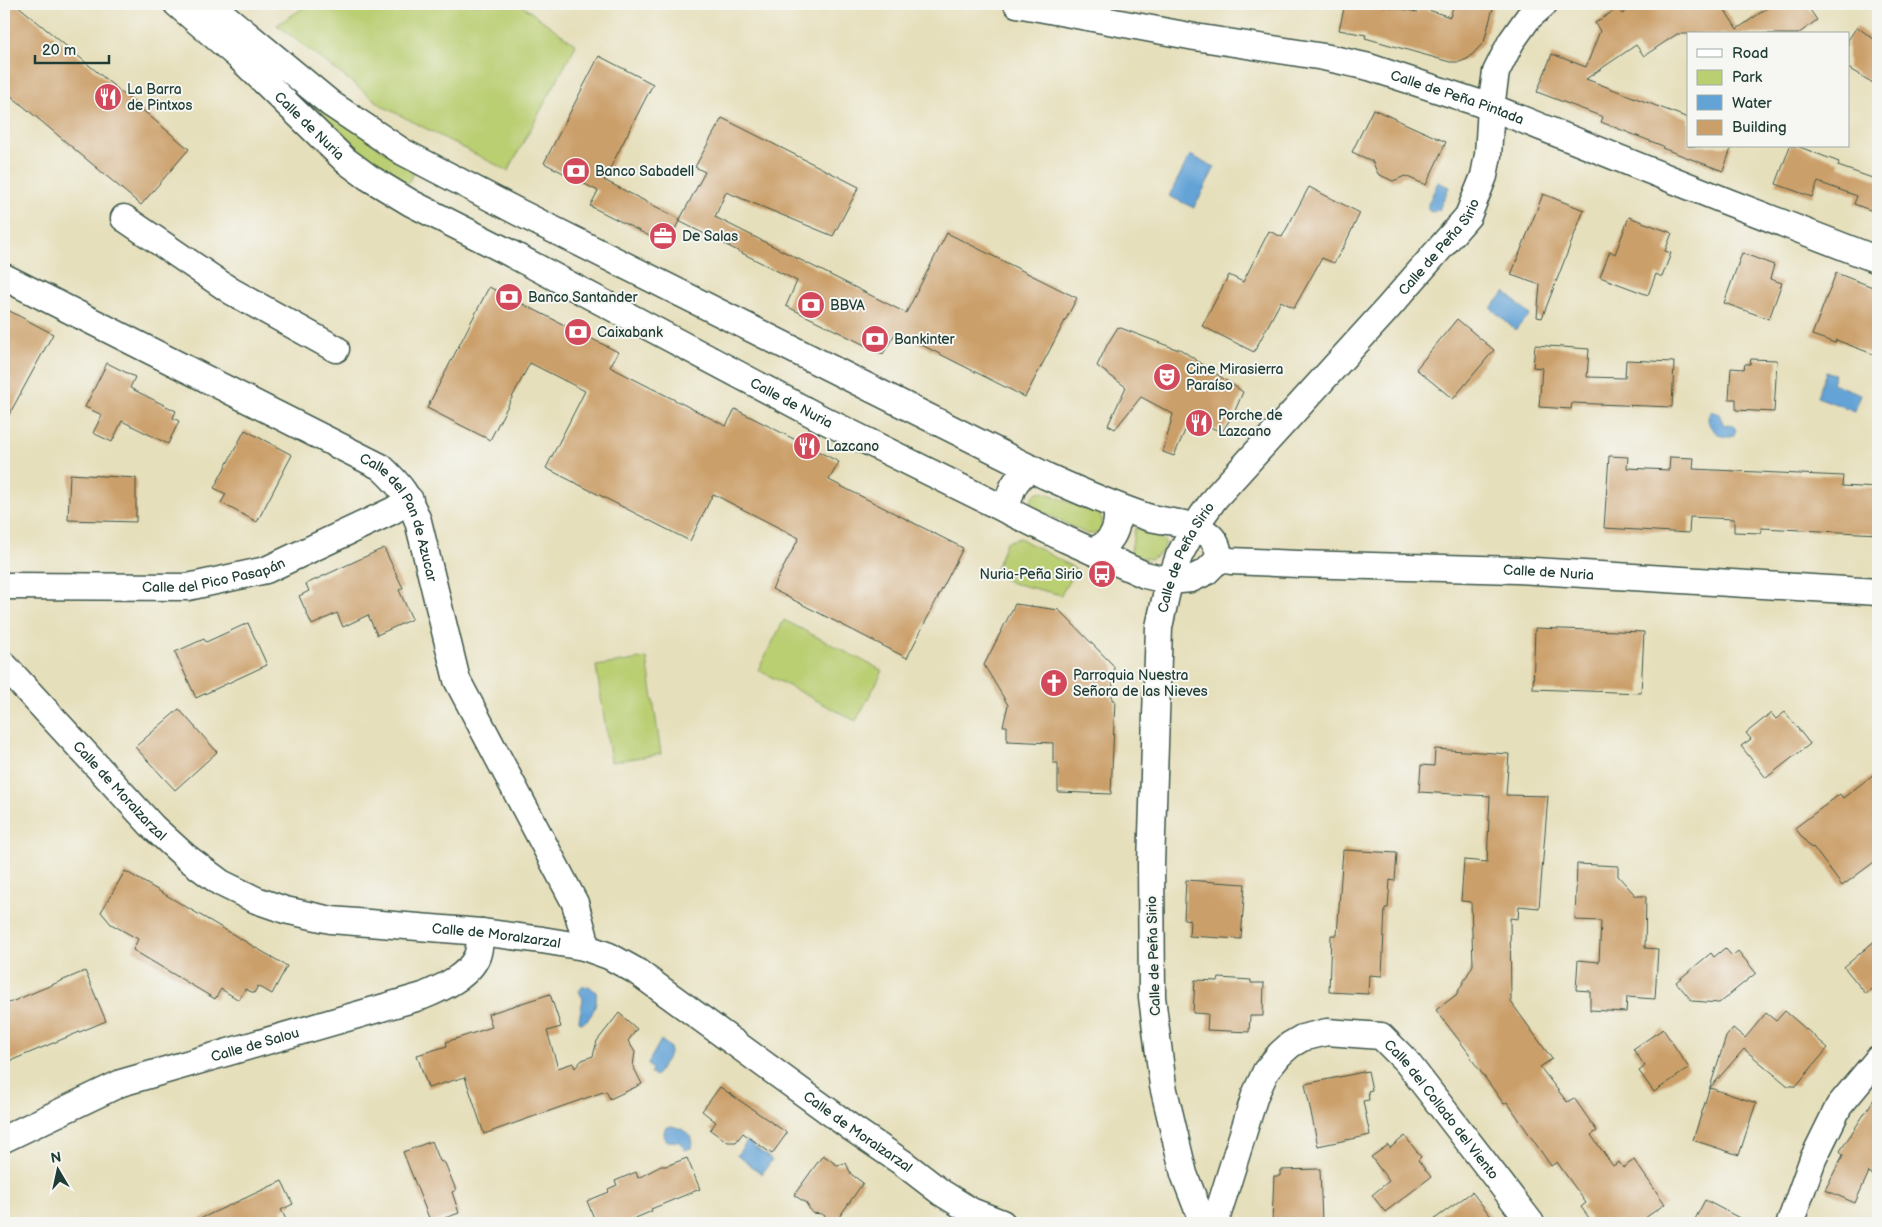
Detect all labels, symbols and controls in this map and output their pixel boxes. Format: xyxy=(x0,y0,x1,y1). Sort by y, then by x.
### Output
scale bar xyxy=(35,32,109,64)
legend xyxy=(1687,32,1850,148)
text: 20 m xyxy=(42,41,76,60)
text: Road xyxy=(1732,44,1768,63)
street label: Calle de Peña Pintada xyxy=(1388,67,1527,128)
text: Park xyxy=(1732,68,1763,87)
place label: La Barra de Pintxos xyxy=(127,81,192,114)
restaurant icon: La Barra de Pintxos xyxy=(93,82,123,112)
street label: Calle de Nuria xyxy=(271,88,348,164)
text: Water xyxy=(1732,94,1772,113)
text: Building xyxy=(1732,118,1787,137)
bank icon: Banco Sabadell xyxy=(561,156,591,186)
place label: Banco Sabadell xyxy=(595,163,694,180)
street label: Calle de Peña Sirio xyxy=(1395,196,1483,299)
office icon: De Salas xyxy=(648,221,678,251)
place label: De Salas xyxy=(682,228,738,245)
bank icon: Banco Santander xyxy=(494,282,524,312)
place label: Banco Santander xyxy=(528,289,639,306)
bank icon: BBVA xyxy=(796,290,826,320)
place label: BBVA xyxy=(830,297,865,314)
bank icon: Caixabank xyxy=(563,317,593,347)
place label: Caixabank xyxy=(597,324,663,341)
bank icon: Bankinter xyxy=(860,324,890,354)
place label: Bankinter xyxy=(894,331,956,348)
place label: Cine Mirasierra Paraíso xyxy=(1186,361,1284,394)
theatre icon: Cine Mirasierra Paraíso xyxy=(1152,362,1182,392)
street label: Calle de Nuria xyxy=(747,374,835,432)
place label: Porche de Lazcano xyxy=(1218,407,1283,440)
restaurant icon: Porche de Lazcano xyxy=(1184,408,1214,438)
restaurant icon: Lazcano xyxy=(792,431,822,461)
place label: Lazcano xyxy=(826,438,879,455)
street label: Calle del Pan de Azucar xyxy=(357,450,441,584)
street label: Calle de Peña Sirio xyxy=(1154,499,1218,614)
street label: Calle del Pico Pasapán xyxy=(142,554,288,596)
bus stop icon: Nuria-Peña Sirio xyxy=(1087,559,1117,589)
street label: Calle de Nuria xyxy=(1503,562,1595,584)
place label: Nuria-Peña Sirio xyxy=(979,566,1083,583)
place label: Parroquia Nuestra Señora de las Nieves xyxy=(1073,667,1208,700)
church icon: Parroquia Nuestra Señora de las Nieves xyxy=(1039,668,1069,698)
street label: Calle de Moralzarzal xyxy=(69,738,170,844)
street label: Calle de Peña Sirio xyxy=(1143,896,1164,1016)
street label: Calle de Moralzarzal xyxy=(431,920,562,952)
street label: Calle de Salou xyxy=(209,1024,301,1066)
street label: Calle del Collado del Viento xyxy=(1380,1036,1502,1183)
street label: Calle de Moralzarzal xyxy=(800,1088,916,1176)
north arrow xyxy=(32,1144,82,1194)
text: N xyxy=(50,1148,63,1167)

